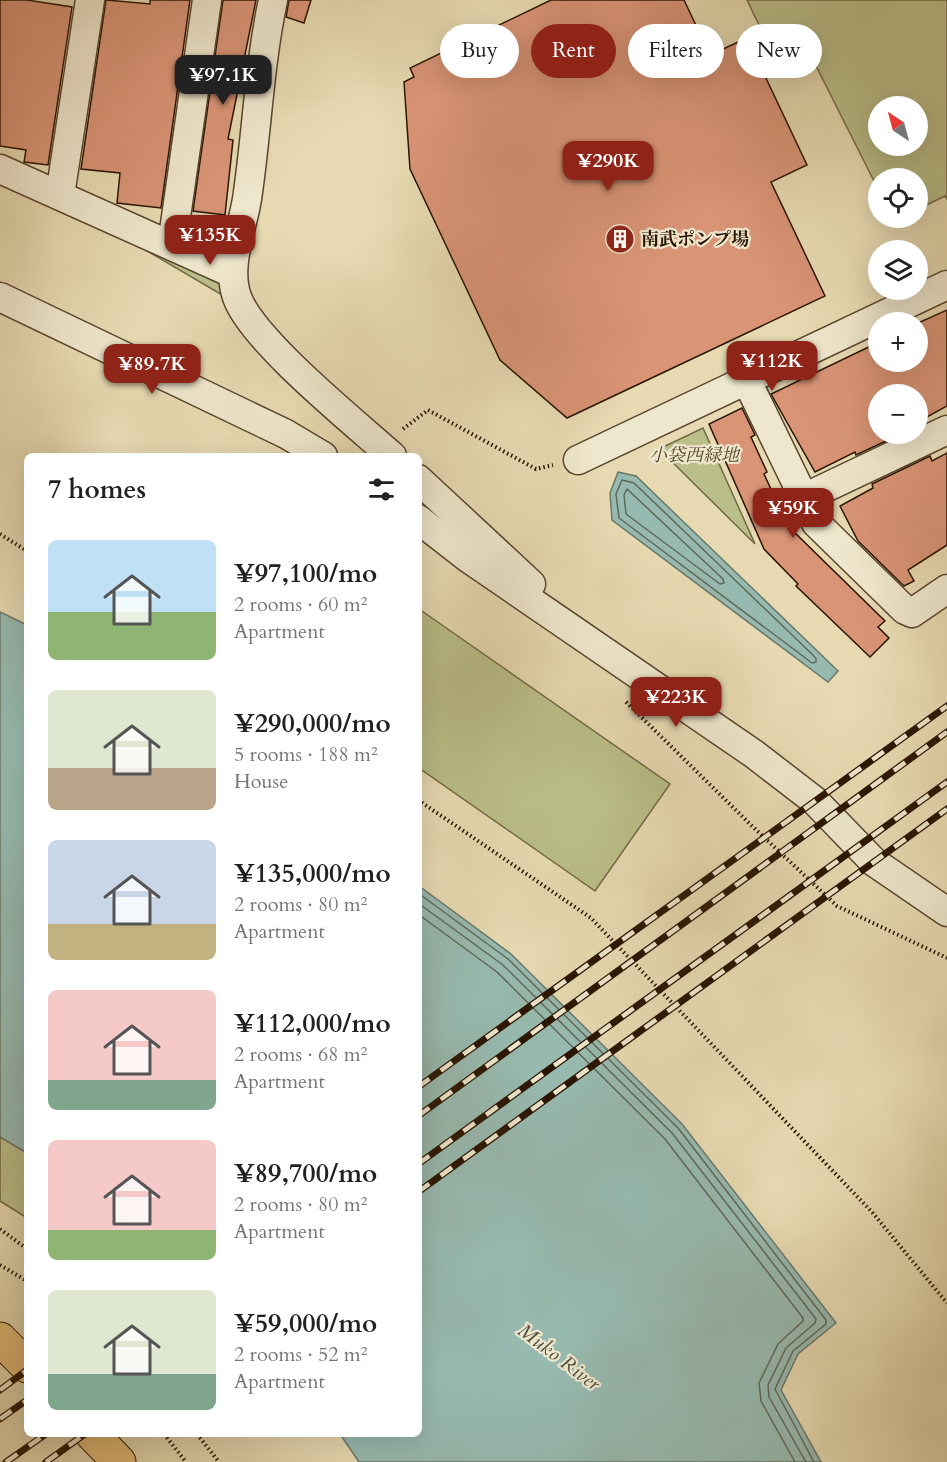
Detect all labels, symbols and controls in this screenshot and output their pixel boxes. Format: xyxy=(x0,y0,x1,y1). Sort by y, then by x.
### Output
chip: Buy xyxy=(440,24,519,78)
chip: Rent xyxy=(531,24,616,78)
chip: Filters xyxy=(628,24,724,78)
chip: New xyxy=(736,24,822,78)
pin: ¥97.1K xyxy=(174,55,272,106)
text: ¥97.1K xyxy=(189,61,257,88)
north arrow xyxy=(868,96,928,156)
map controls xyxy=(868,96,928,444)
pin: ¥290K xyxy=(566,141,650,192)
text: ¥290K xyxy=(577,147,639,174)
button: locate xyxy=(868,168,928,228)
pin: ¥135K xyxy=(168,215,252,266)
text: ¥135K xyxy=(179,221,241,248)
building icon: 南武ポンプ場 xyxy=(604,223,636,255)
place label: 南武ポンプ場 xyxy=(641,227,749,252)
button: layers xyxy=(868,240,928,300)
button: + xyxy=(868,312,928,372)
pin: ¥112K xyxy=(730,341,814,392)
pin: ¥89.7K xyxy=(103,344,201,395)
text: ¥112K xyxy=(741,347,803,374)
text: ¥89.7K xyxy=(118,350,186,377)
button: − xyxy=(868,384,928,444)
park label: 小袋西緑地 xyxy=(649,443,741,468)
text: 7 homes xyxy=(48,472,146,507)
icon: filters xyxy=(365,473,398,506)
pin: ¥59K xyxy=(757,488,829,539)
text: ¥59K xyxy=(767,494,819,521)
text: ¥97,100/mo xyxy=(234,556,377,591)
icon: home xyxy=(96,564,168,636)
text: 2 rooms · 60 m² xyxy=(234,591,367,618)
text: Apartment xyxy=(234,618,325,645)
pin: ¥223K xyxy=(634,677,718,728)
text: ¥223K xyxy=(645,683,707,710)
text: ¥290,000/mo xyxy=(234,706,391,741)
icon: home xyxy=(96,714,168,786)
text: 5 rooms · 188 m² xyxy=(234,741,378,768)
text: House xyxy=(234,768,288,795)
text: ¥135,000/mo xyxy=(234,856,391,891)
icon: home xyxy=(96,864,168,936)
text: 2 rooms · 80 m² xyxy=(234,891,367,918)
text: Apartment xyxy=(234,918,325,945)
text: ¥112,000/mo xyxy=(234,1006,391,1041)
icon: home xyxy=(96,1014,168,1086)
text: 2 rooms · 68 m² xyxy=(234,1041,367,1068)
text: Apartment xyxy=(234,1068,325,1095)
text: ¥89,700/mo xyxy=(234,1156,377,1191)
icon: home xyxy=(96,1164,168,1236)
text: 2 rooms · 80 m² xyxy=(234,1191,367,1218)
text: Apartment xyxy=(234,1218,325,1245)
text: ¥59,000/mo xyxy=(234,1306,377,1341)
icon: home xyxy=(96,1314,168,1386)
water label: Muko River xyxy=(512,1317,607,1398)
text: 2 rooms · 52 m² xyxy=(234,1341,367,1368)
text: Apartment xyxy=(234,1368,325,1395)

